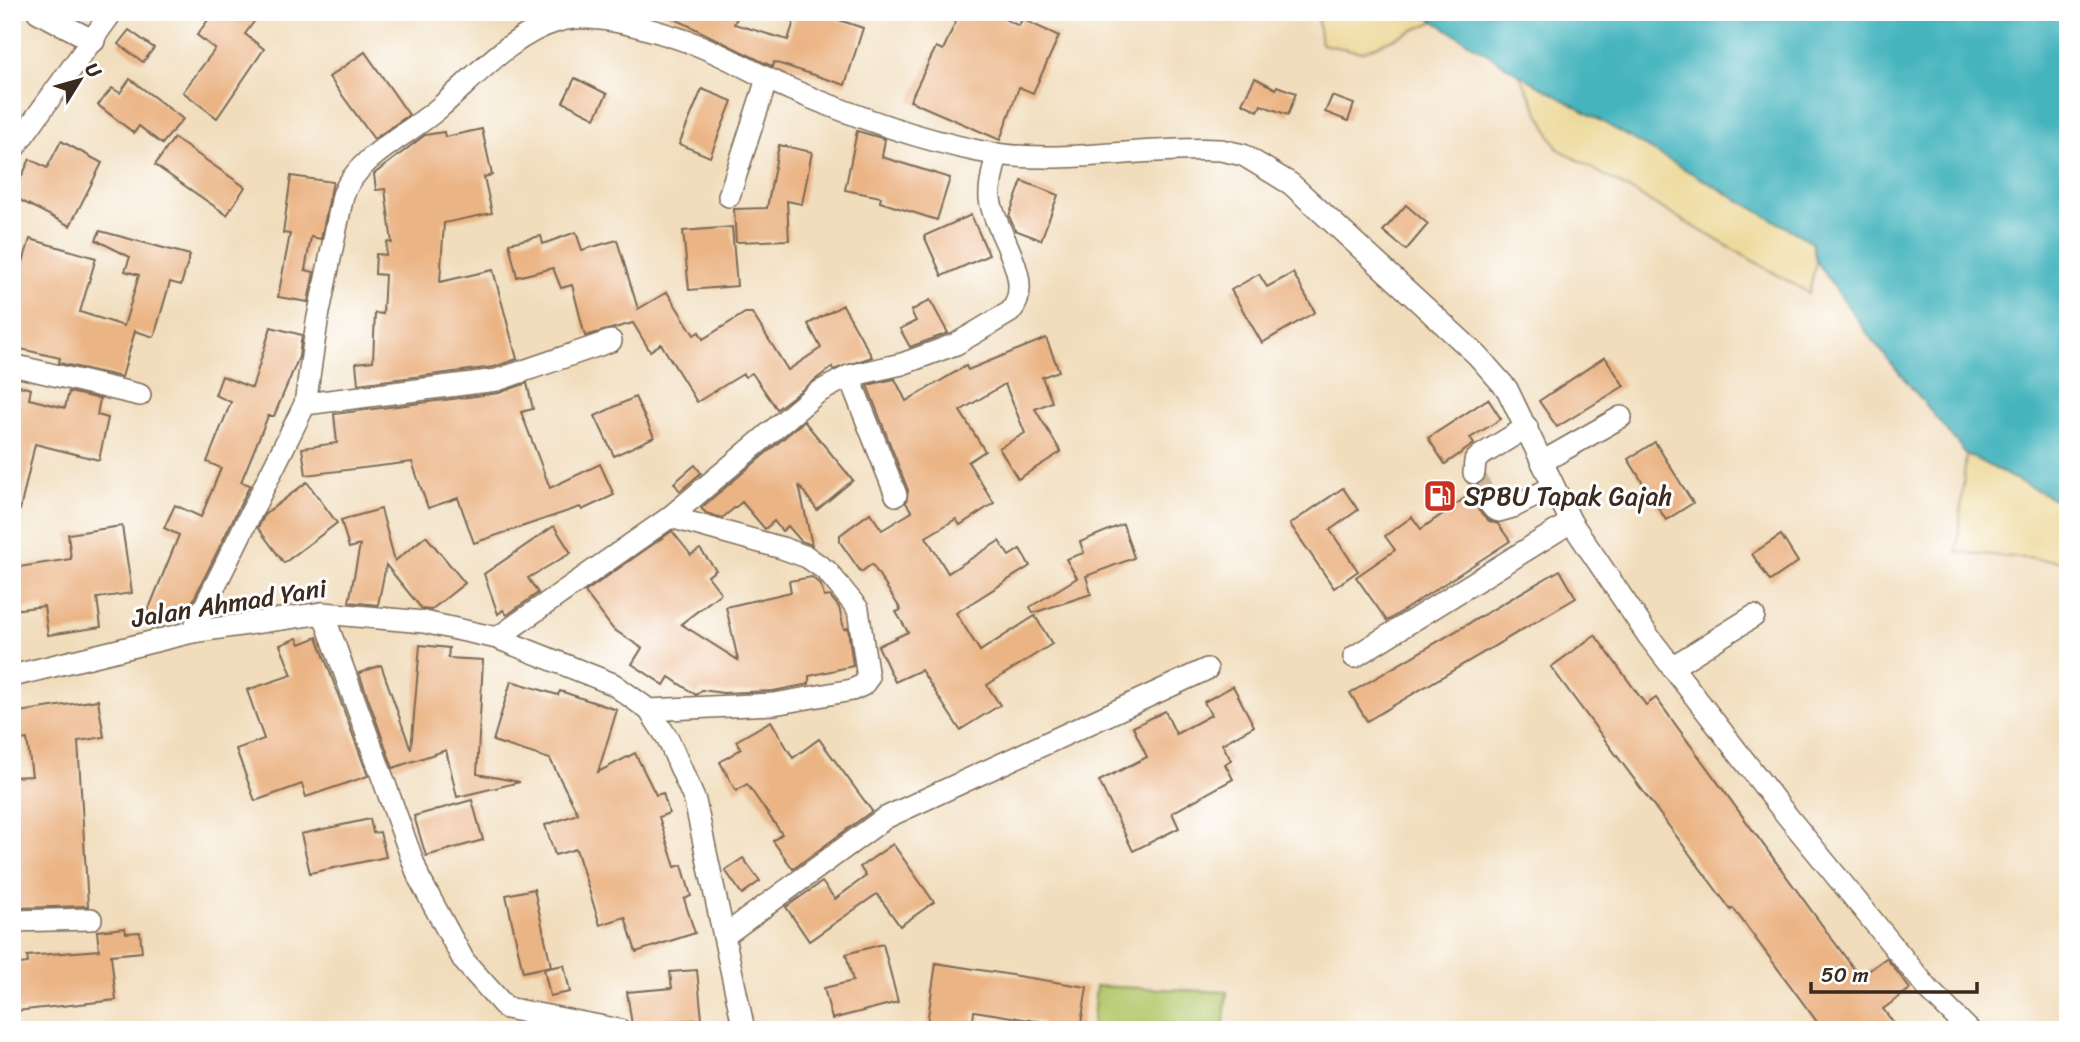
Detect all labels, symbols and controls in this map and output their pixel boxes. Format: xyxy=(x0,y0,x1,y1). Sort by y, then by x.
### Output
north arrow xyxy=(46,46,116,116)
text: U xyxy=(76,55,111,86)
place label: SPBU Tapak Gajah xyxy=(1464,473,1672,519)
fuel station icon: SPBU Tapak Gajah xyxy=(1421,477,1459,515)
street label: Jalan Ahmad Yani xyxy=(127,565,330,641)
scale bar xyxy=(1811,951,1977,995)
text: 50 m xyxy=(1821,956,1869,994)

